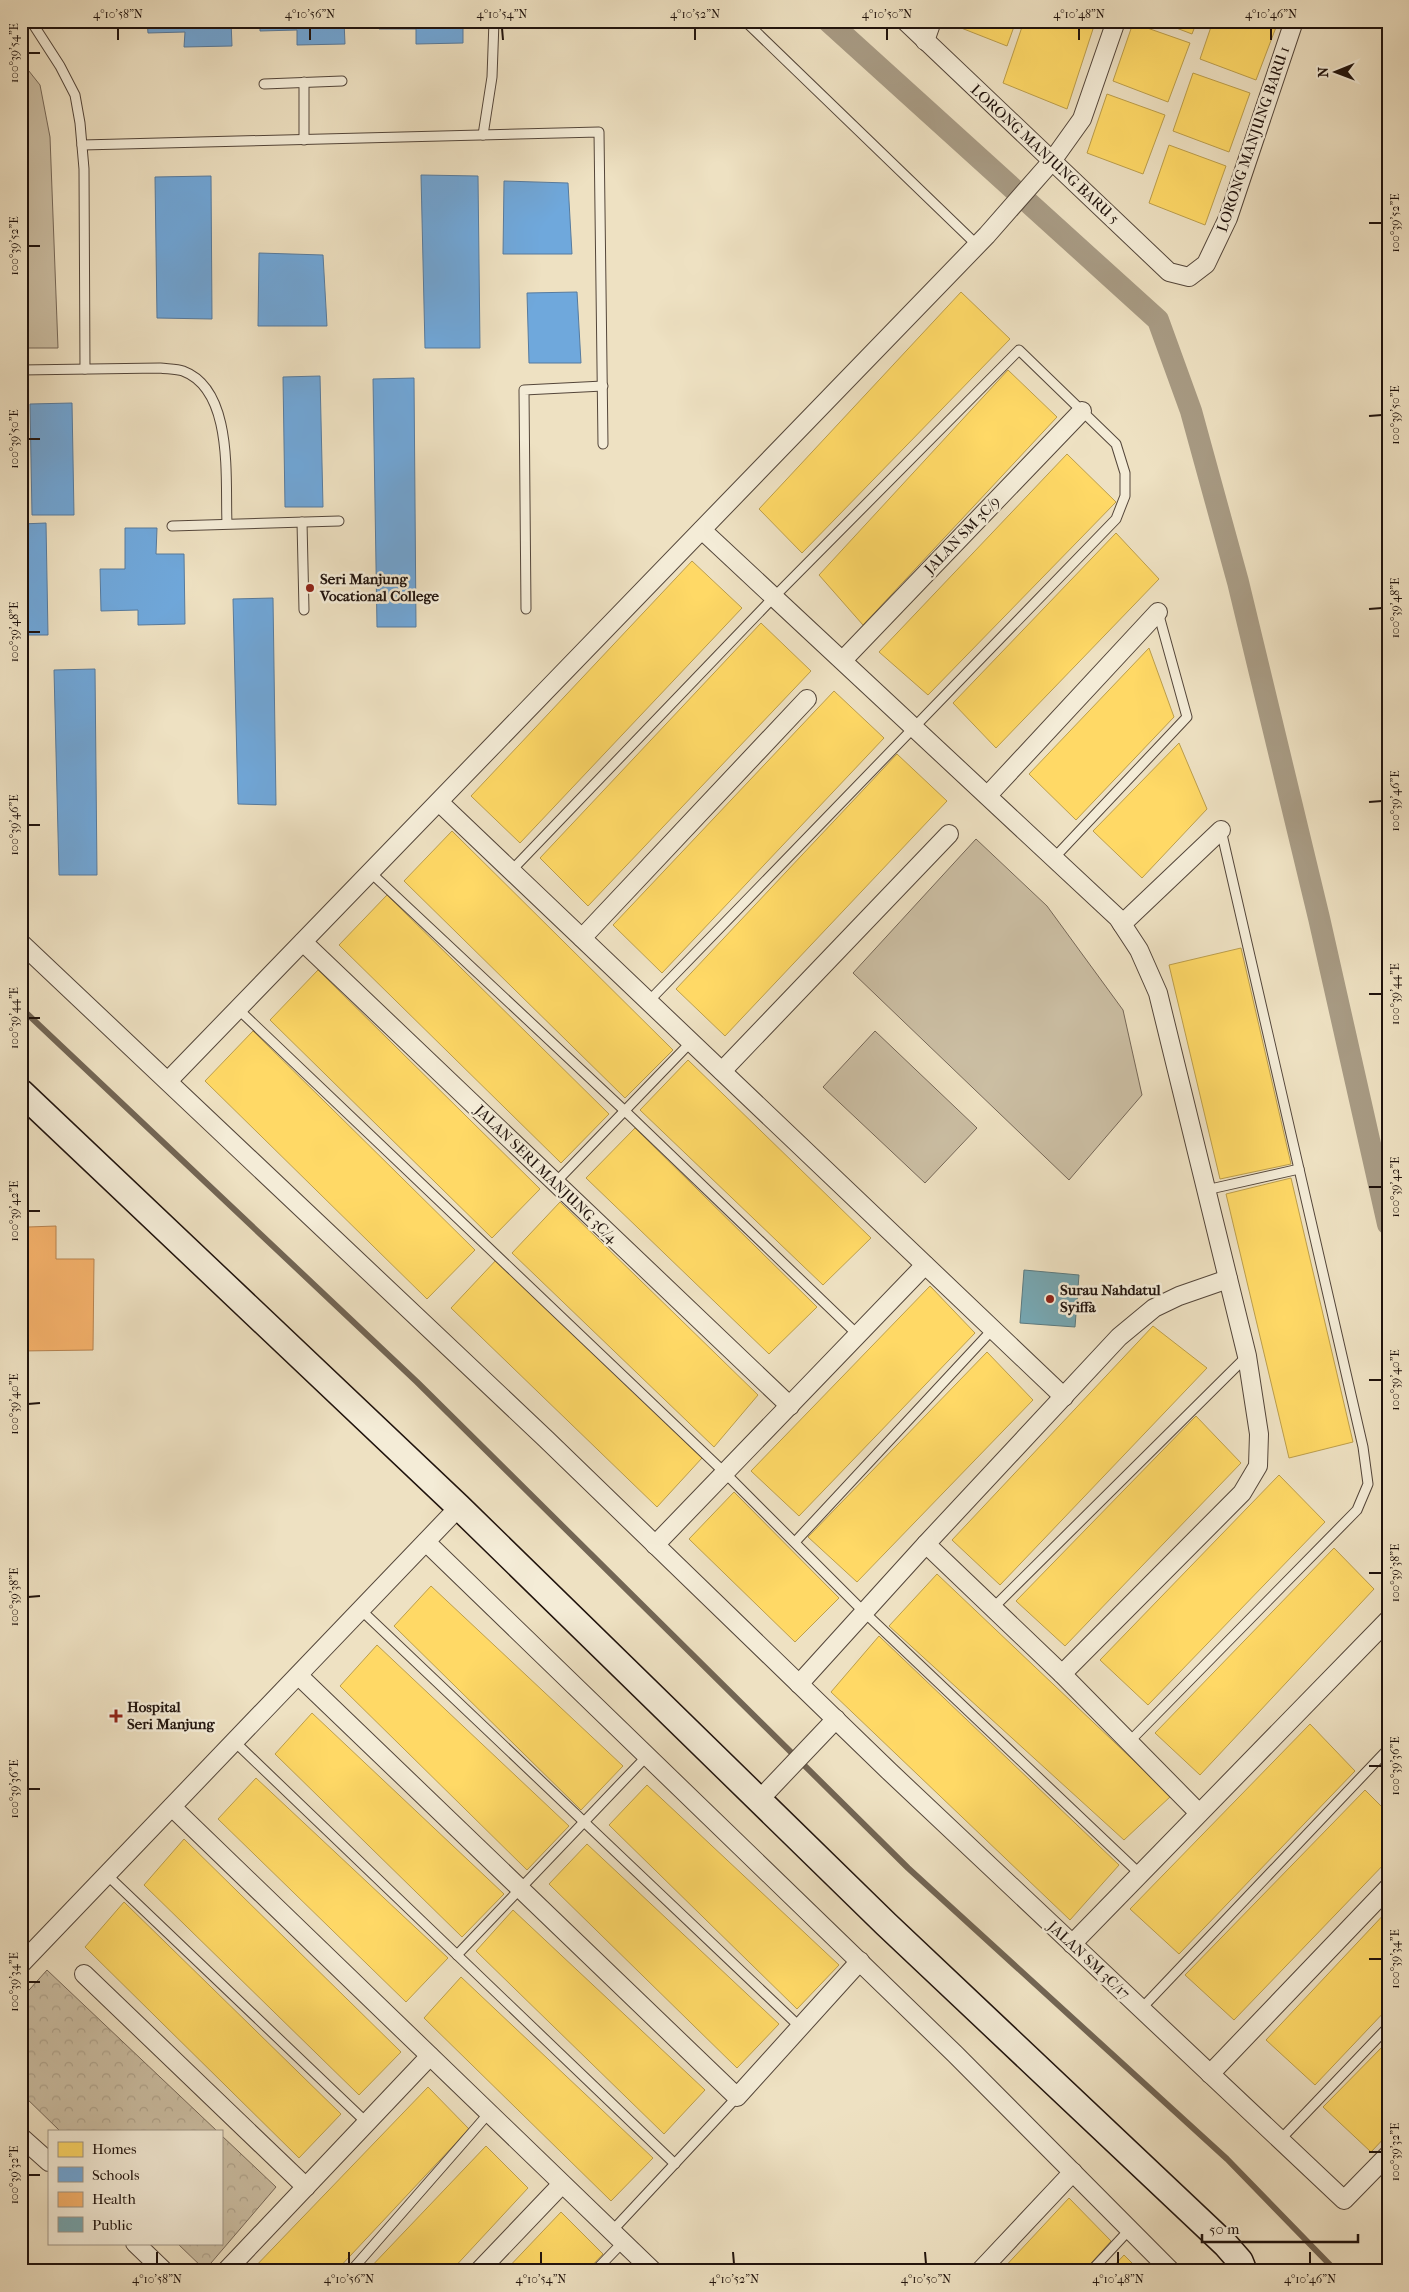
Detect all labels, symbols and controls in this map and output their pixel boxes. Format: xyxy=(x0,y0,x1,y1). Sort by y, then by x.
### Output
text: 4°10'58"N xyxy=(93,7,143,21)
text: 4°10'56"N xyxy=(285,7,335,21)
text: 4°10'54"N xyxy=(477,7,527,21)
text: 4°10'52"N xyxy=(670,7,720,21)
text: 4°10'50"N xyxy=(862,7,912,21)
text: 4°10'48"N xyxy=(1053,7,1105,21)
text: 4°10'46"N xyxy=(1245,7,1297,21)
text: 100°39'54"E xyxy=(7,23,21,83)
street label: LORONG MANJUNG BARU 1 xyxy=(1213,44,1293,234)
north arrow xyxy=(1312,48,1362,98)
text: N xyxy=(1315,66,1332,78)
street label: LORONG MANJUNG BARU 5 xyxy=(967,80,1123,228)
text: 100°39'52"E xyxy=(1388,194,1402,252)
text: 100°39'52"E xyxy=(7,217,21,275)
text: 100°39'50"E xyxy=(1388,385,1402,445)
text: 100°39'50"E xyxy=(7,409,21,469)
street label: JALAN SM 3C/9 xyxy=(920,492,1004,578)
place label: Seri Manjung Vocational College xyxy=(319,570,439,605)
text: 100°39'48"E xyxy=(1388,578,1402,638)
marker: Seri Manjung Vocational College xyxy=(304,582,316,594)
text: 100°39'48"E xyxy=(7,602,21,662)
text: 100°39'46"E xyxy=(1388,770,1402,832)
text: 100°39'46"E xyxy=(7,794,21,856)
text: 100°39'44"E xyxy=(1388,963,1402,1025)
text: 100°39'44"E xyxy=(7,987,21,1049)
street label: JALAN SERI MANJUNG 3C/4 xyxy=(470,1100,622,1248)
text: 100°39'42"E xyxy=(1388,1157,1402,1217)
text: 100°39'42"E xyxy=(7,1181,21,1241)
place label: Surau Nahdatul Syiffa xyxy=(1060,1281,1161,1316)
marker: Surau Nahdatul Syiffa xyxy=(1044,1293,1056,1305)
text: 100°39'40"E xyxy=(1388,1349,1402,1411)
text: 100°39'40"E xyxy=(7,1373,21,1435)
text: 100°39'38"E xyxy=(1388,1544,1402,1602)
text: 100°39'38"E xyxy=(7,1568,21,1626)
place label: Hospital Seri Manjung xyxy=(127,1698,216,1733)
marker: Hospital Seri Manjung xyxy=(109,1709,123,1723)
text: 100°39'36"E xyxy=(1388,1736,1402,1796)
text: 100°39'36"E xyxy=(7,1759,21,1819)
street label: JALAN SM 3C/17 xyxy=(1043,1917,1134,2003)
text: 100°39'34"E xyxy=(1388,1929,1402,1989)
text: 100°39'34"E xyxy=(7,1952,21,2012)
text: 100°39'32"E xyxy=(1388,2123,1402,2181)
legend xyxy=(48,2130,222,2244)
text: Homes xyxy=(92,2140,137,2158)
text: 100°39'32"E xyxy=(7,2146,21,2204)
text: Schools xyxy=(92,2166,140,2184)
text: Health xyxy=(92,2190,136,2208)
scale bar xyxy=(1202,2212,1358,2244)
text: Public xyxy=(92,2216,133,2234)
text: 50 m xyxy=(1209,2220,1240,2238)
text: 4°10'58"N xyxy=(132,2272,182,2286)
text: 4°10'56"N xyxy=(324,2272,374,2286)
text: 4°10'54"N xyxy=(516,2272,566,2286)
text: 4°10'52"N xyxy=(709,2272,759,2286)
text: 4°10'50"N xyxy=(901,2272,951,2286)
text: 4°10'48"N xyxy=(1092,2272,1144,2286)
text: 4°10'46"N xyxy=(1284,2272,1336,2286)

